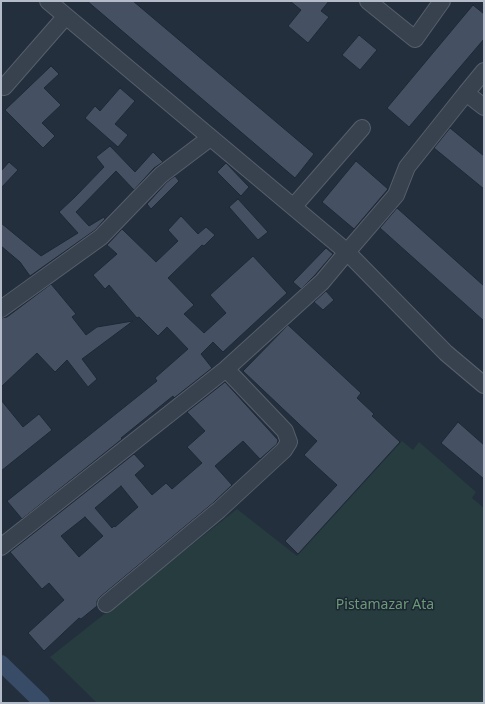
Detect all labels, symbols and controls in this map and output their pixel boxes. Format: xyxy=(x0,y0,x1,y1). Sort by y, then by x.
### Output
park label: Pistamazar Ata xyxy=(336,597,434,613)

